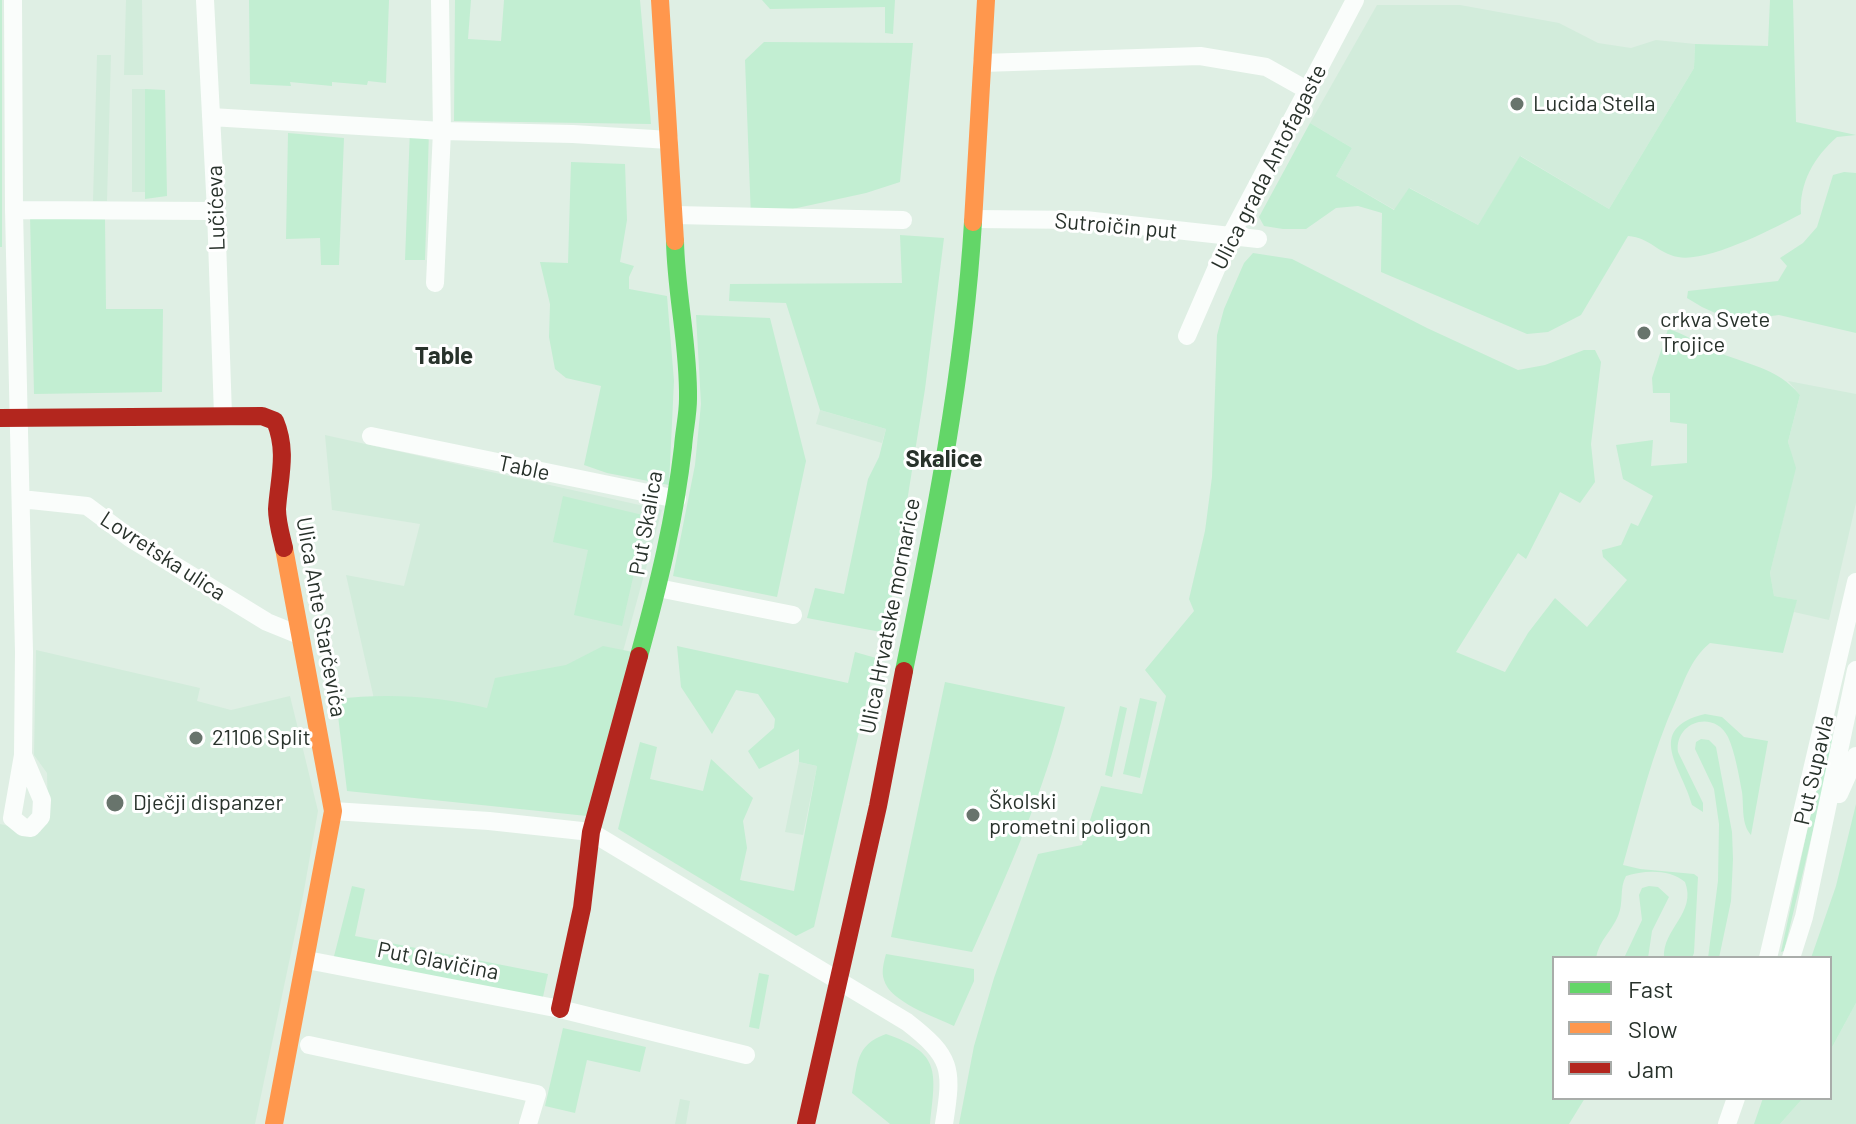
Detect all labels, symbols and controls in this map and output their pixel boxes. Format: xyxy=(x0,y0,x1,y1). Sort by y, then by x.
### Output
street label: Ulica grada Antofagaste xyxy=(1206,60,1332,274)
place label: Lucida Stella xyxy=(1533,91,1656,117)
marker: Lucida Stella xyxy=(1508,95,1526,113)
street label: Lučićeva xyxy=(201,165,231,251)
street label: Sutroičin put xyxy=(1053,207,1179,245)
place label: crkva Svete Trojice xyxy=(1660,307,1770,358)
marker: crkva Svete Trojice xyxy=(1635,324,1653,342)
district label: Table xyxy=(415,342,473,370)
district label: Skalice xyxy=(905,445,983,473)
street label: Table xyxy=(496,450,552,486)
street label: Put Skalica xyxy=(624,469,668,577)
street label: Ulica Hrvatske mornarice xyxy=(854,496,926,736)
street label: Lovretska ulica xyxy=(95,506,231,606)
street label: Ulica Ante Starčevića xyxy=(290,515,352,719)
street label: Put Supavla xyxy=(1789,713,1839,827)
place label: 21106 Split xyxy=(212,725,311,751)
marker: 21106 Split xyxy=(187,729,205,747)
place label: Školski prometni poligon xyxy=(989,789,1151,840)
place label: Dječji dispanzer xyxy=(133,790,284,816)
marker: Dječji dispanzer xyxy=(104,792,126,814)
marker: Školski prometni poligon xyxy=(964,806,982,824)
street label: Put Glavičina xyxy=(375,936,501,986)
legend xyxy=(1552,956,1832,1100)
text: Fast xyxy=(1628,974,1673,1003)
text: Slow xyxy=(1628,1014,1677,1043)
text: Jam xyxy=(1628,1054,1674,1083)

